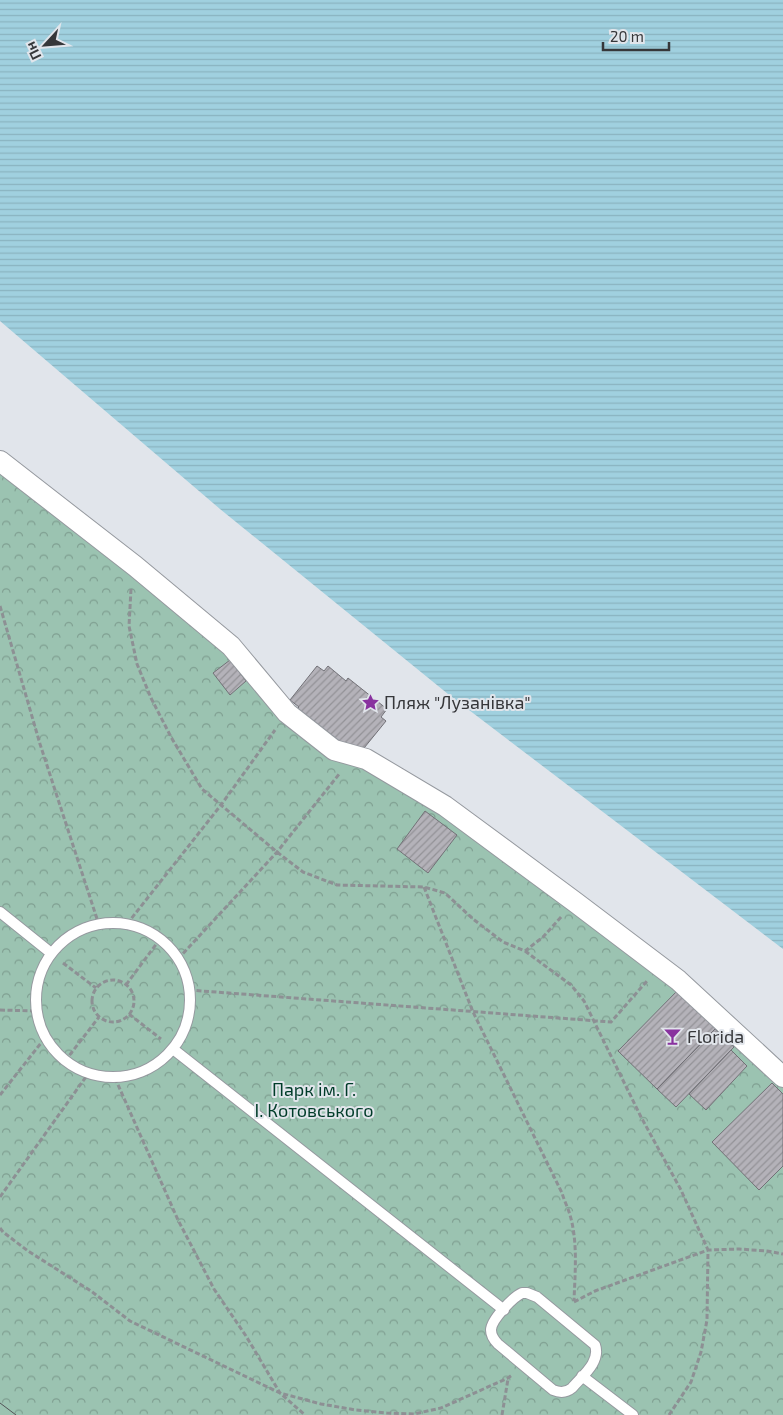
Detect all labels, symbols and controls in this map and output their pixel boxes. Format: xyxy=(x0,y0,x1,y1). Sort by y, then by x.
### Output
north arrow xyxy=(20,20,70,70)
scale bar xyxy=(603,20,669,52)
text: 20 m xyxy=(610,27,644,45)
text: Пн xyxy=(21,39,44,63)
place label: Пляж "Лузанівка" xyxy=(384,691,531,713)
place icon: Пляж "Лузанівка" xyxy=(360,693,380,713)
place label: Florida xyxy=(687,1025,744,1047)
bar icon: Florida xyxy=(663,1027,683,1047)
park label: Парк ім. Г. І. Котовського xyxy=(255,1078,374,1121)

